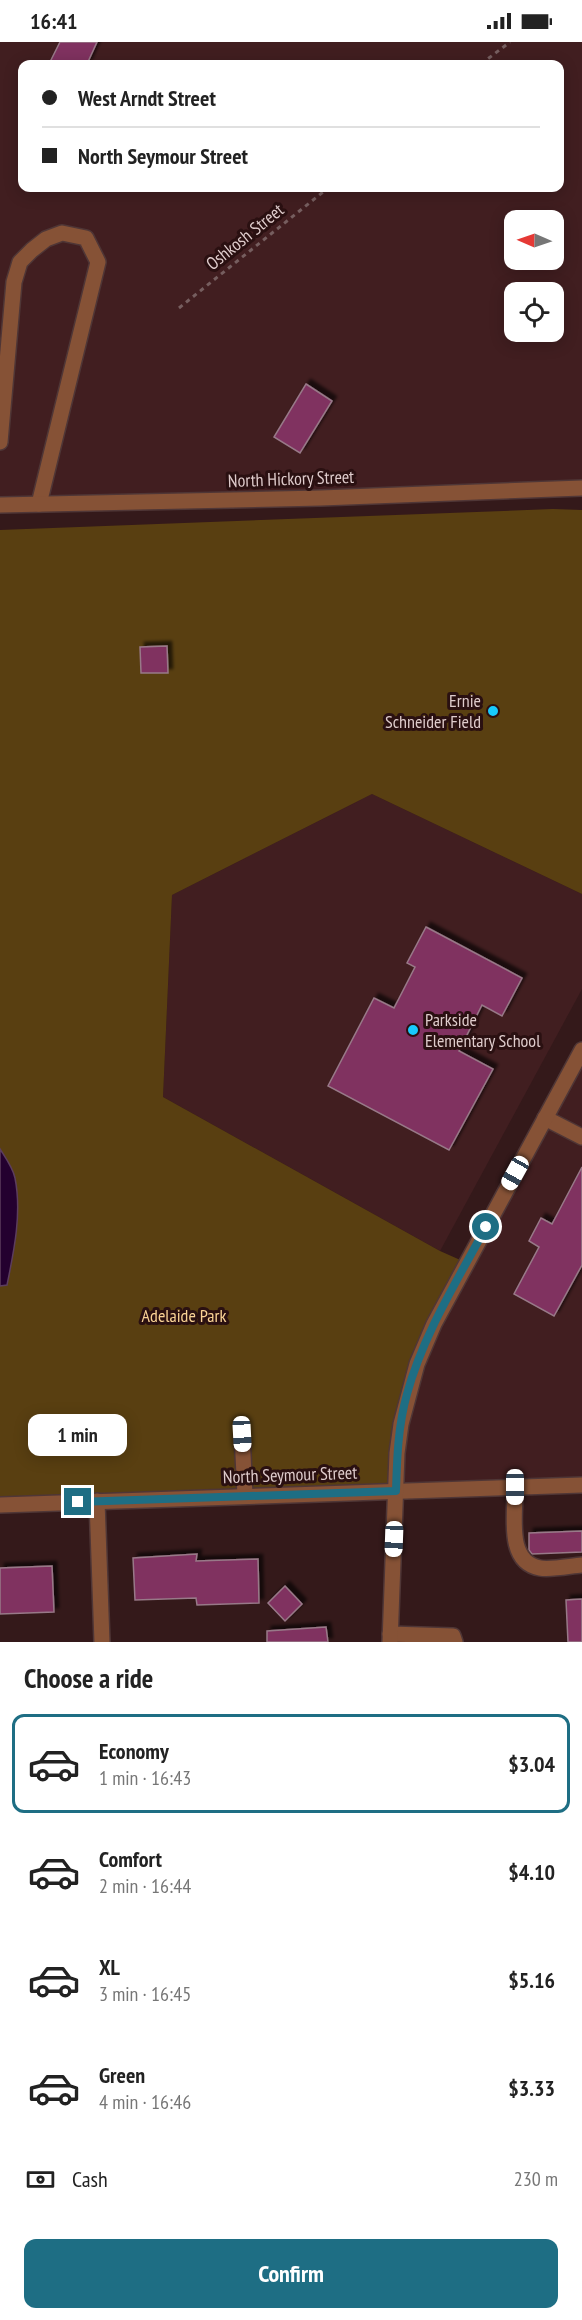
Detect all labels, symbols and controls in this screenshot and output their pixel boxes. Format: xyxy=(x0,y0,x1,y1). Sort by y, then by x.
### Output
text: 16:41 xyxy=(30,7,78,35)
text: West Arndt Street xyxy=(78,84,216,112)
text: North Seymour Street xyxy=(78,142,248,170)
street label: Oshkosh Street xyxy=(201,198,288,275)
north arrow xyxy=(504,210,564,270)
map controls xyxy=(504,210,564,342)
button: locate xyxy=(504,282,564,342)
street label: North Hickory Street xyxy=(227,465,355,492)
place label: Ernie Schneider Field xyxy=(385,689,481,733)
marker: Ernie Schneider Field xyxy=(486,704,500,718)
place label: Parkside Elementary School xyxy=(425,1008,541,1052)
marker: Parkside Elementary School xyxy=(406,1023,420,1037)
car xyxy=(498,1153,532,1193)
route start xyxy=(472,1213,499,1240)
park label: Adelaide Park xyxy=(142,1304,226,1327)
callout: 1 min xyxy=(28,1415,128,1457)
car xyxy=(232,1416,252,1452)
text: 1 min xyxy=(57,1422,98,1448)
street label: North Seymour Street xyxy=(222,1461,358,1488)
car xyxy=(506,1469,524,1505)
route end xyxy=(64,1488,91,1515)
car xyxy=(384,1521,404,1557)
text: Choose a ride xyxy=(24,1661,153,1695)
icon: car xyxy=(27,1737,81,1791)
text: Economy xyxy=(99,1737,169,1765)
text: $3.04 xyxy=(508,1750,555,1778)
text: 1 min · 16:43 xyxy=(99,1765,191,1791)
icon: car xyxy=(27,1845,81,1899)
text: Comfort xyxy=(99,1845,162,1873)
text: $4.10 xyxy=(508,1858,555,1886)
text: 2 min · 16:44 xyxy=(99,1873,191,1899)
icon: car xyxy=(27,1953,81,2007)
text: XL xyxy=(99,1953,120,1981)
text: $5.16 xyxy=(508,1966,555,1994)
text: 3 min · 16:45 xyxy=(99,1981,191,2007)
icon: car xyxy=(27,2061,81,2115)
text: Green xyxy=(99,2061,145,2089)
text: $3.33 xyxy=(508,2074,555,2102)
text: 4 min · 16:46 xyxy=(99,2089,191,2115)
icon: cash xyxy=(24,2163,57,2196)
text: Cash xyxy=(72,2165,108,2193)
text: 230 m xyxy=(514,2166,558,2192)
button: Confirm xyxy=(24,2239,558,2308)

